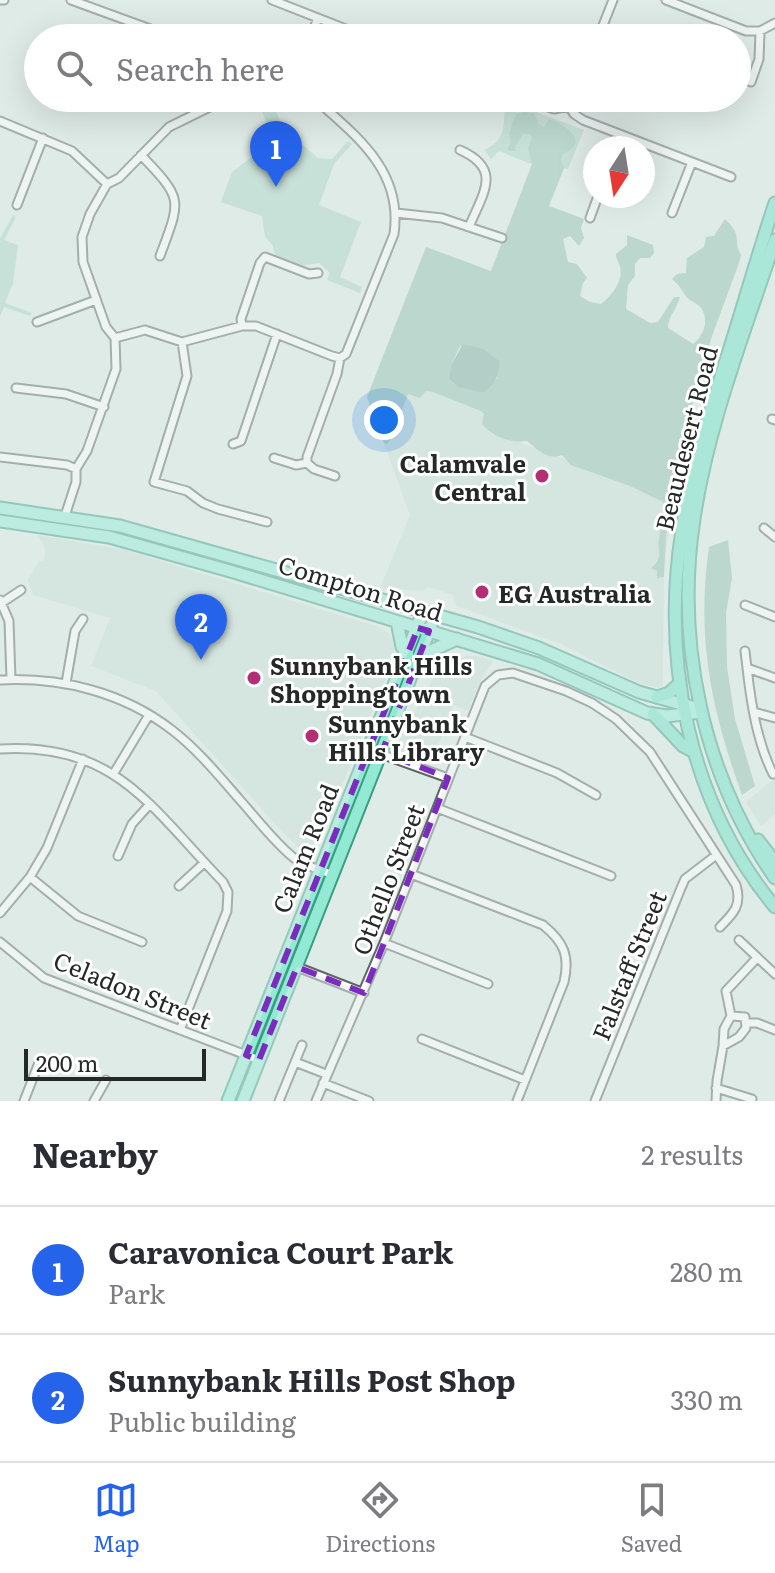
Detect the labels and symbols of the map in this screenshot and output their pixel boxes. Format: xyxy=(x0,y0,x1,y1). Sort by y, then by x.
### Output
pin: 1 xyxy=(250,121,302,187)
north arrow xyxy=(583,136,655,208)
street label: Beaudesert Road xyxy=(645,342,725,534)
your location xyxy=(364,400,404,440)
place label: Calamvale Central xyxy=(399,445,526,508)
marker: Calamvale Central xyxy=(533,467,551,485)
street label: Compton Road xyxy=(274,545,448,629)
place label: EG Australia xyxy=(498,575,651,610)
marker: EG Australia xyxy=(473,583,491,601)
pin: 2 xyxy=(175,594,227,660)
place label: Sunnybank Hills Shoppingtown xyxy=(270,647,472,710)
marker: Sunnybank Hills Shoppingtown xyxy=(245,669,263,687)
place label: Sunnybank Hills Library xyxy=(328,705,485,768)
marker: Sunnybank Hills Library xyxy=(303,727,321,745)
street label: Calam Road xyxy=(262,778,346,918)
street label: Othello Street xyxy=(342,798,432,960)
street label: Falstaff Street xyxy=(582,885,674,1045)
street label: Celadon Street xyxy=(49,941,217,1037)
scale bar xyxy=(24,1045,206,1081)

